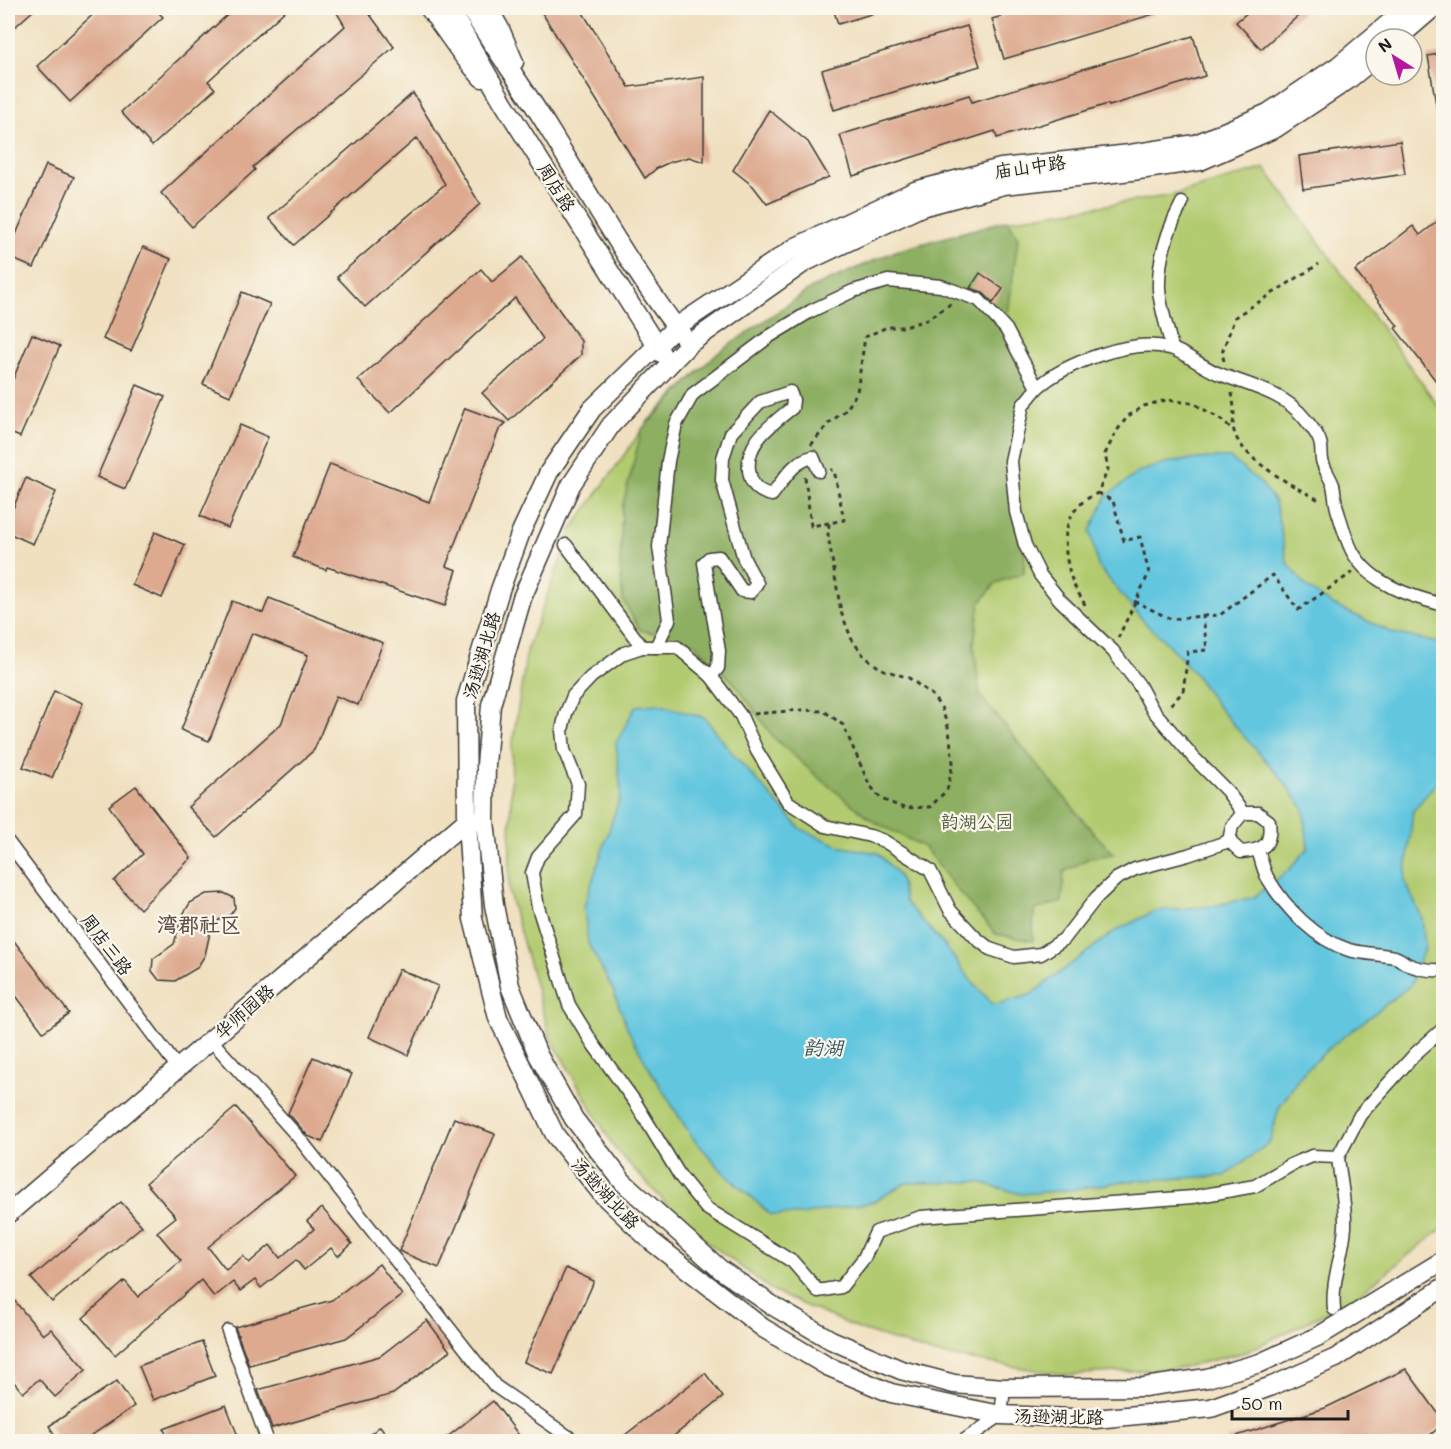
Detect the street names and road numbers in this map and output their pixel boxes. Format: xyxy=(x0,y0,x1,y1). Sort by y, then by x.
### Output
street label: 庙山中路 xyxy=(993,149,1067,183)
street label: 周店路 xyxy=(533,158,581,216)
street label: 汤逊湖北路 xyxy=(457,608,505,702)
street label: 周店三路 xyxy=(76,908,138,980)
street label: 华师园路 xyxy=(209,978,279,1044)
street label: 汤逊湖北路 xyxy=(567,1152,645,1234)
street label: 汤逊湖北路 xyxy=(1014,1403,1104,1429)

